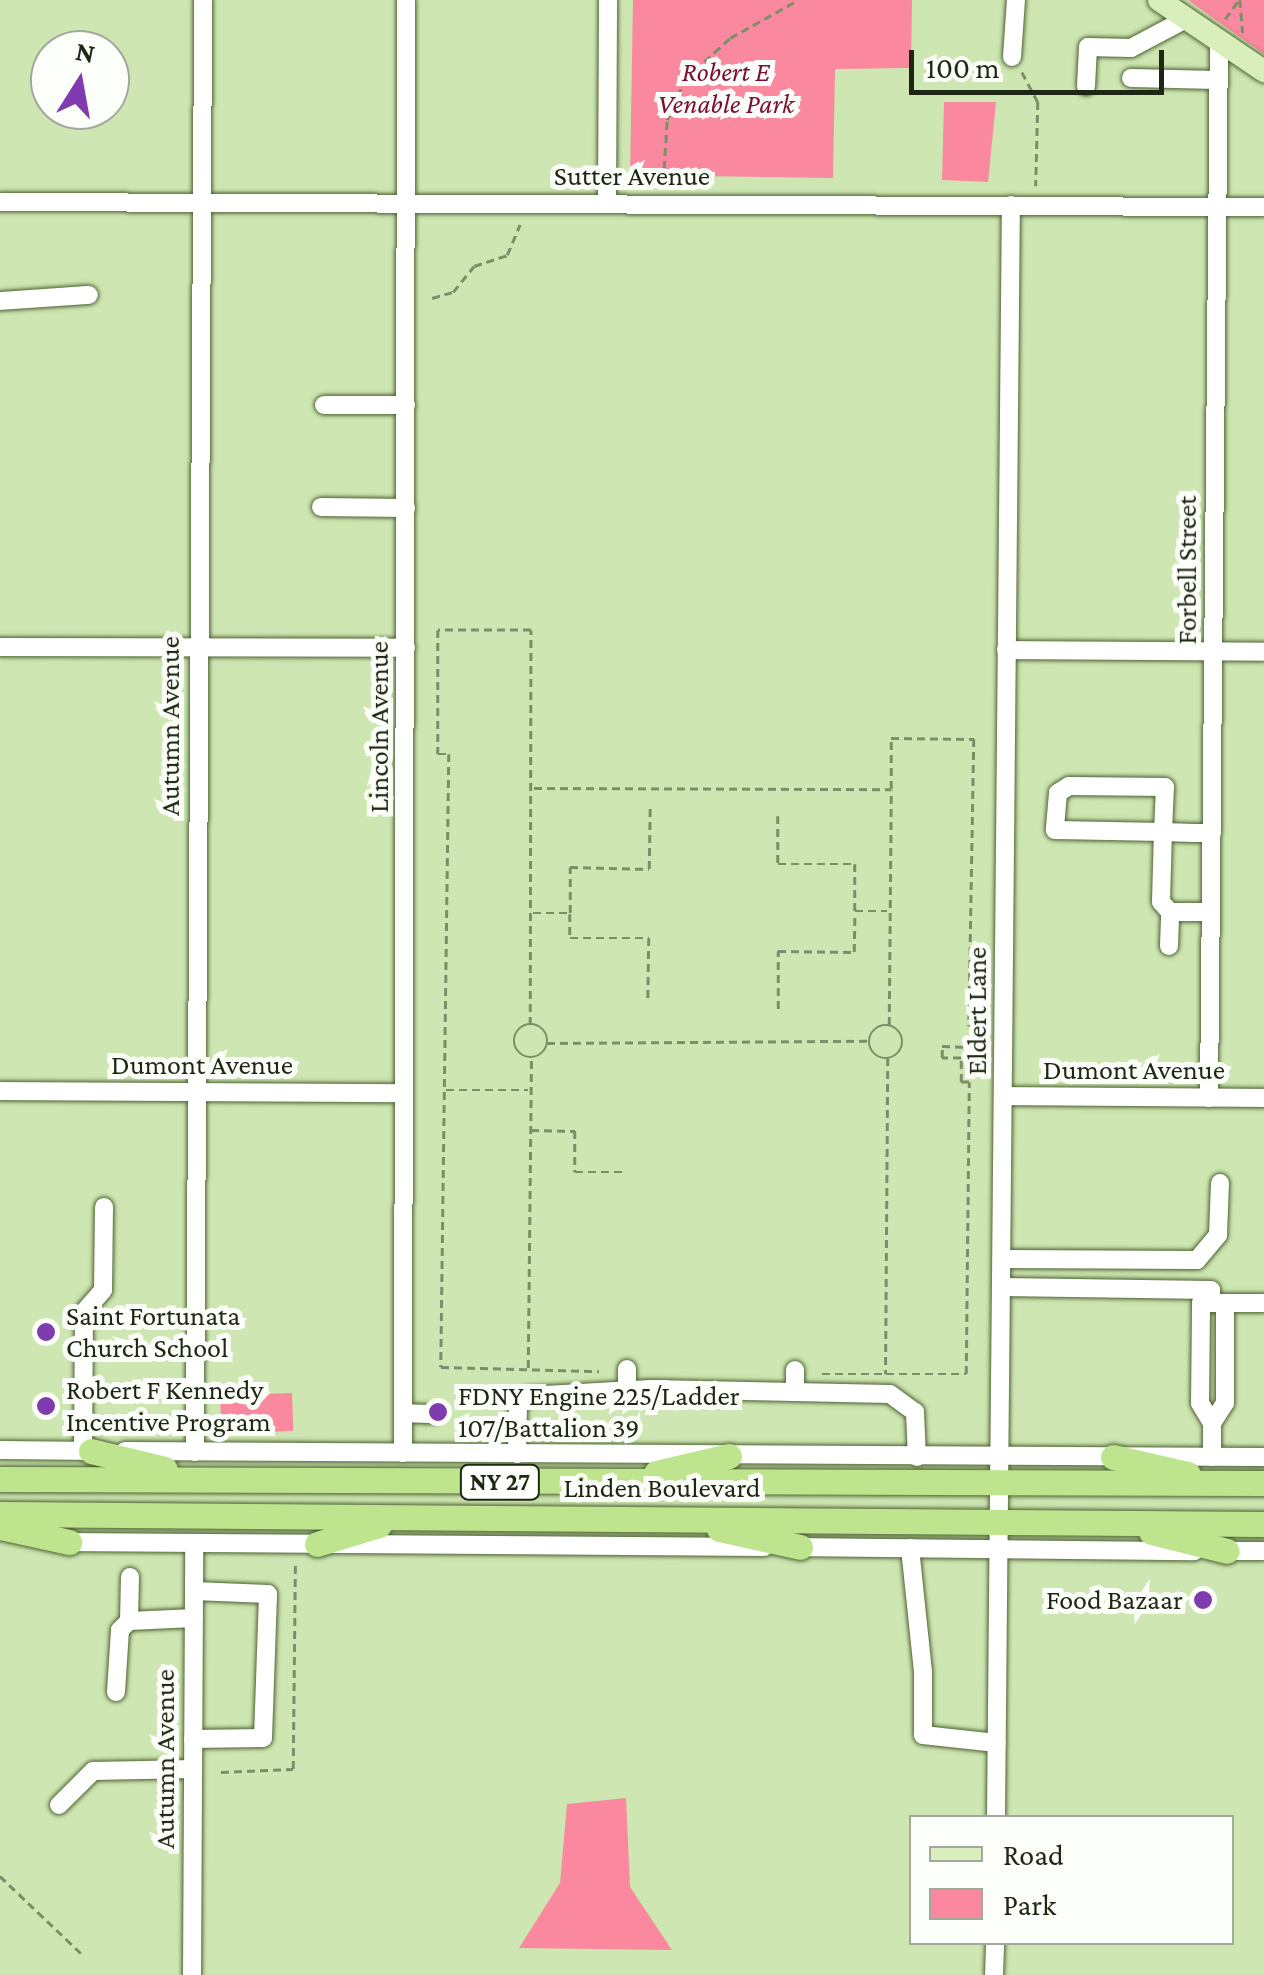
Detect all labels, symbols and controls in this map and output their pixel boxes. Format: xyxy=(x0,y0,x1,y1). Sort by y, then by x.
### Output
north arrow xyxy=(30,30,130,130)
scale bar xyxy=(914,30,1169,92)
text: N xyxy=(73,35,98,69)
text: 100 m xyxy=(926,51,1000,84)
park label: Robert E Venable Park xyxy=(658,55,794,121)
street label: Sutter Avenue xyxy=(554,159,710,193)
street label: Forbell Street xyxy=(1170,495,1204,645)
street label: Autumn Avenue xyxy=(153,636,187,816)
street label: Lincoln Avenue xyxy=(362,641,396,813)
street label: Eldert Lane xyxy=(960,947,994,1075)
street label: Dumont Avenue xyxy=(111,1048,293,1082)
street label: Dumont Avenue xyxy=(1043,1053,1225,1087)
place label: Saint Fortunata Church School xyxy=(66,1299,240,1365)
marker: Saint Fortunata Church School xyxy=(35,1321,57,1343)
place label: Robert F Kennedy Incentive Program xyxy=(66,1373,271,1439)
place label: FDNY Engine 225/Ladder 107/Battalion 39 xyxy=(458,1379,740,1445)
marker: Robert F Kennedy Incentive Program xyxy=(35,1395,57,1417)
marker: FDNY Engine 225/Ladder 107/Battalion 39 xyxy=(427,1401,449,1423)
road number: NY 27 xyxy=(458,1462,542,1502)
street label: Linden Boulevard xyxy=(563,1471,761,1505)
place label: Food Bazaar xyxy=(1046,1583,1183,1617)
marker: Food Bazaar xyxy=(1192,1589,1214,1611)
street label: Autumn Avenue xyxy=(148,1669,182,1849)
legend xyxy=(909,1815,1234,1945)
text: Road xyxy=(1003,1838,1064,1871)
text: Park xyxy=(1003,1888,1056,1921)

